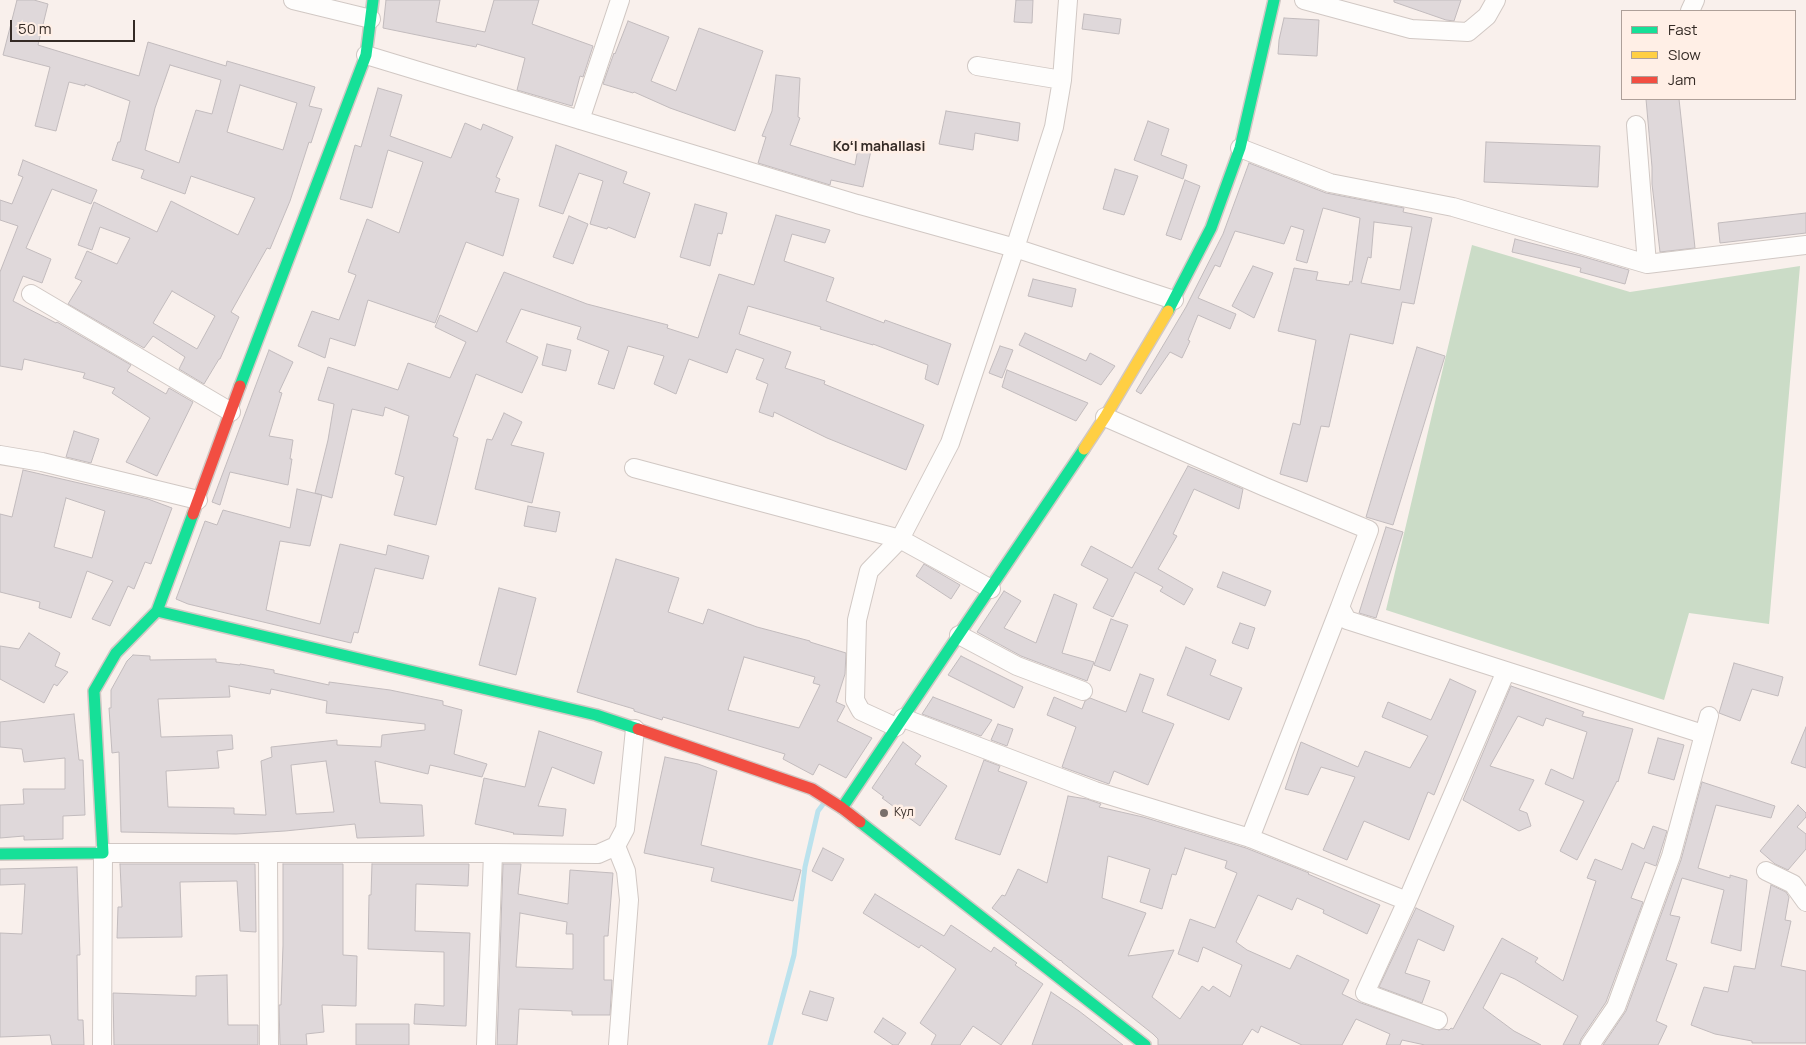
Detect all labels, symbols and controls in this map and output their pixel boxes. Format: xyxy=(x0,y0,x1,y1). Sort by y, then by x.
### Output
scale bar xyxy=(12,10,138,42)
legend xyxy=(1621,10,1796,100)
text: 50 m xyxy=(18,18,52,39)
text: Fast xyxy=(1668,19,1697,40)
text: Slow xyxy=(1668,44,1701,65)
text: Jam xyxy=(1668,69,1696,90)
district label: Koʻl mahallasi xyxy=(833,139,925,155)
place label: Кул xyxy=(894,806,914,820)
marker: Кул xyxy=(878,807,890,819)

